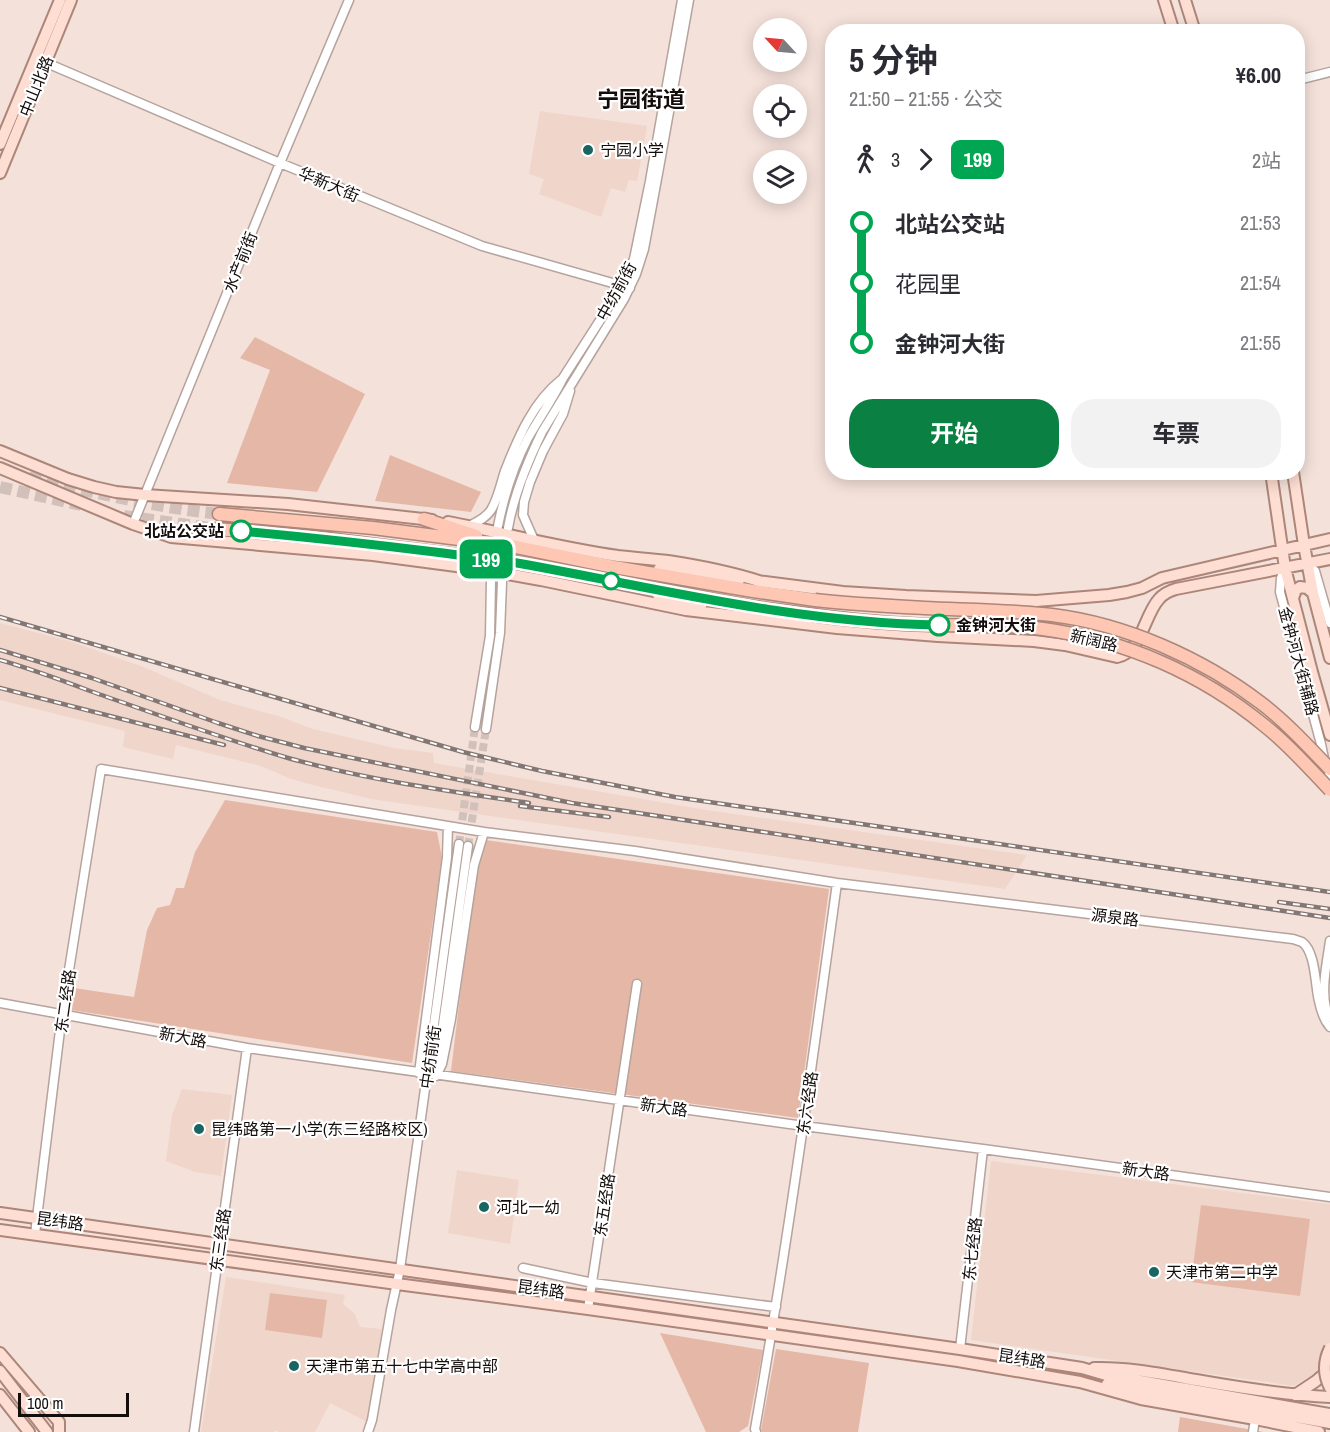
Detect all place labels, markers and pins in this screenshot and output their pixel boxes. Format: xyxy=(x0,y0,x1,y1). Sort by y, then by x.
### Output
place label: 宁园小学 xyxy=(600,139,664,161)
marker: 宁园小学 xyxy=(581,143,595,157)
place label: 北站公交站 xyxy=(144,520,224,542)
marker: 北站公交站 xyxy=(230,520,252,542)
unlabelled marker xyxy=(602,572,620,590)
marker: 金钟河大街 xyxy=(928,614,950,636)
place label: 金钟河大街 xyxy=(956,614,1036,636)
place label: 昆纬路第一小学(东三经路校区) xyxy=(211,1118,428,1140)
marker: 昆纬路第一小学(东三经路校区) xyxy=(192,1122,206,1136)
place label: 河北一幼 xyxy=(496,1196,560,1218)
marker: 河北一幼 xyxy=(477,1200,491,1214)
place label: 天津市第二中学 xyxy=(1166,1261,1278,1283)
marker: 天津市第二中学 xyxy=(1147,1265,1161,1279)
place label: 天津市第五十七中学高中部 xyxy=(306,1355,498,1377)
marker: 天津市第五十七中学高中部 xyxy=(287,1359,301,1373)

